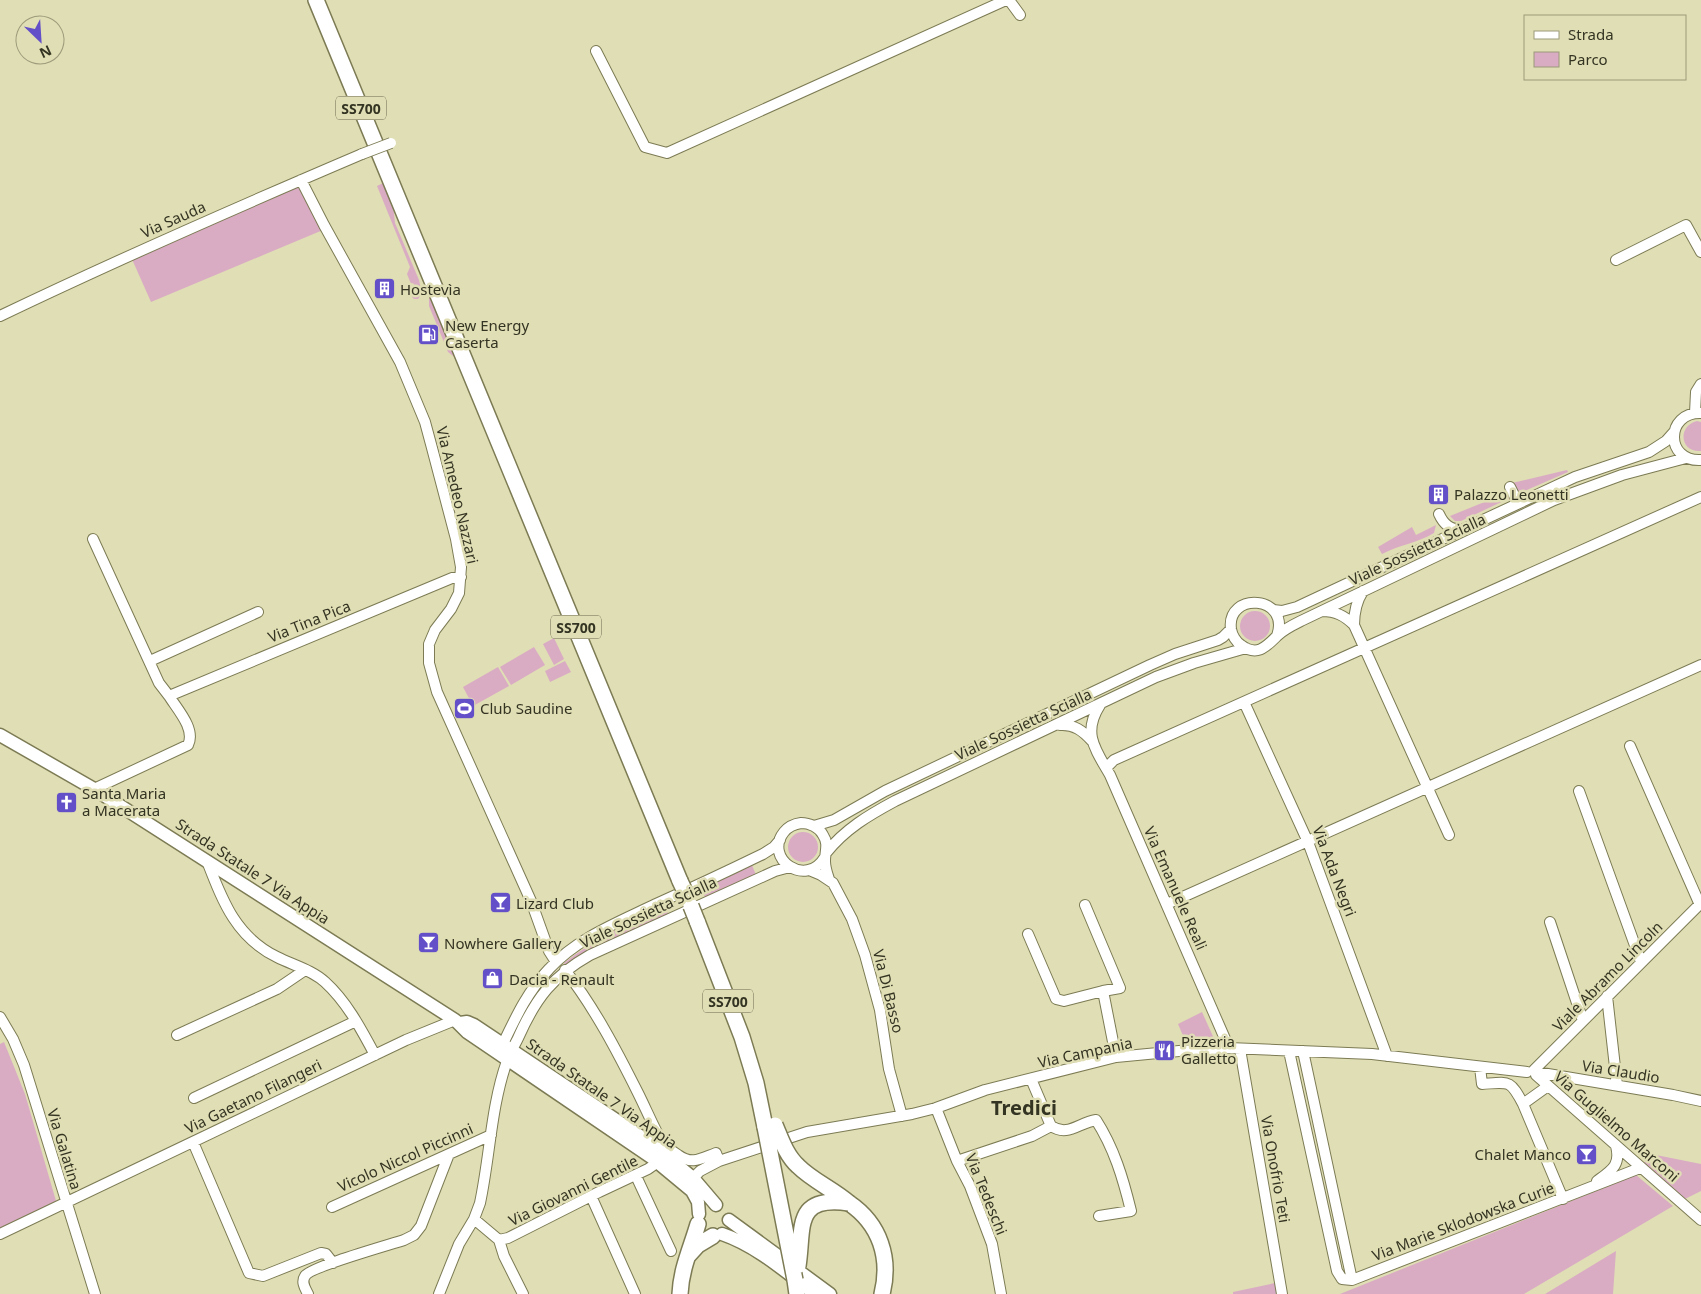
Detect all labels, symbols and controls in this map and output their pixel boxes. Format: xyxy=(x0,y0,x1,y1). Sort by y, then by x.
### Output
north arrow xyxy=(15,15,65,65)
legend xyxy=(1524,15,1686,80)
text: Strada xyxy=(1568,24,1614,44)
text: N xyxy=(37,41,55,63)
text: Parco xyxy=(1568,49,1608,69)
road number: SS700 xyxy=(336,96,386,120)
street label: Via Sauda xyxy=(138,196,208,242)
building icon: Hostevìa xyxy=(372,277,396,301)
place label: Hostevìa xyxy=(400,279,461,299)
place label: New Energy Caserta xyxy=(445,315,530,352)
fuel station icon: New Energy Caserta xyxy=(417,322,441,346)
street label: Via Amedeo Nazzari xyxy=(432,424,484,566)
building icon: Palazzo Leonetti xyxy=(1426,482,1450,506)
place label: Palazzo Leonetti xyxy=(1454,484,1569,504)
street label: Viale Sossietta Scialla xyxy=(1345,509,1489,589)
street label: Via Tina Pica xyxy=(265,595,353,647)
road number: SS700 xyxy=(551,616,601,638)
street label: Viale Sossietta Scialla xyxy=(951,684,1095,764)
sports icon: Club Saudine xyxy=(452,696,476,720)
place label: Club Saudine xyxy=(480,698,573,718)
place label: Santa Maria a Macerata xyxy=(82,783,166,820)
church icon: Santa Maria a Macerata xyxy=(54,790,78,814)
street label: Strada Statale 7 Via Appia xyxy=(172,814,334,928)
street label: Via Emanuele Reali xyxy=(1140,823,1212,953)
street label: Via Ada Negri xyxy=(1309,823,1361,919)
street label: Viale Sossietta Scialla xyxy=(576,872,720,952)
bar icon: Lizard Club xyxy=(488,891,512,915)
place label: Lizard Club xyxy=(516,893,594,913)
street label: Viale Abramo Lincoln xyxy=(1548,917,1666,1035)
bar icon: Nowhere Gallery xyxy=(416,931,440,955)
place label: Nowhere Gallery xyxy=(444,933,562,953)
street label: Via Di Basso xyxy=(869,947,909,1035)
shop icon: Dacia - Renault xyxy=(481,967,505,991)
place label: Dacia - Renault xyxy=(509,969,615,989)
road number: SS700 xyxy=(703,989,753,1012)
place label: Pizzeria Galletto xyxy=(1181,1031,1236,1068)
street label: Via Campania xyxy=(1036,1032,1134,1072)
street label: Strada Statale 7 Via Appia xyxy=(523,1033,681,1153)
restaurant icon: Pizzeria Galletto xyxy=(1153,1038,1177,1062)
street label: Via Gaetano Filangeri xyxy=(181,1054,325,1138)
street label: Via Claudio xyxy=(1581,1055,1661,1087)
street label: Via Guglielmo Marconi xyxy=(1550,1066,1684,1186)
district label: Tredici xyxy=(991,1094,1057,1121)
street label: Via Galatina xyxy=(43,1106,87,1192)
street label: Via Onofrio Teti xyxy=(1257,1114,1295,1224)
street label: Vicolo Niccol Piccinni xyxy=(334,1118,476,1196)
bar icon: Chalet Manco xyxy=(1575,1142,1599,1166)
place label: Chalet Manco xyxy=(1475,1144,1571,1164)
street label: Via Giovanni Gentile xyxy=(505,1150,641,1230)
street label: Via Tedeschi xyxy=(962,1150,1012,1238)
street label: Via Marie Sklodowska Curie xyxy=(1369,1177,1557,1265)

